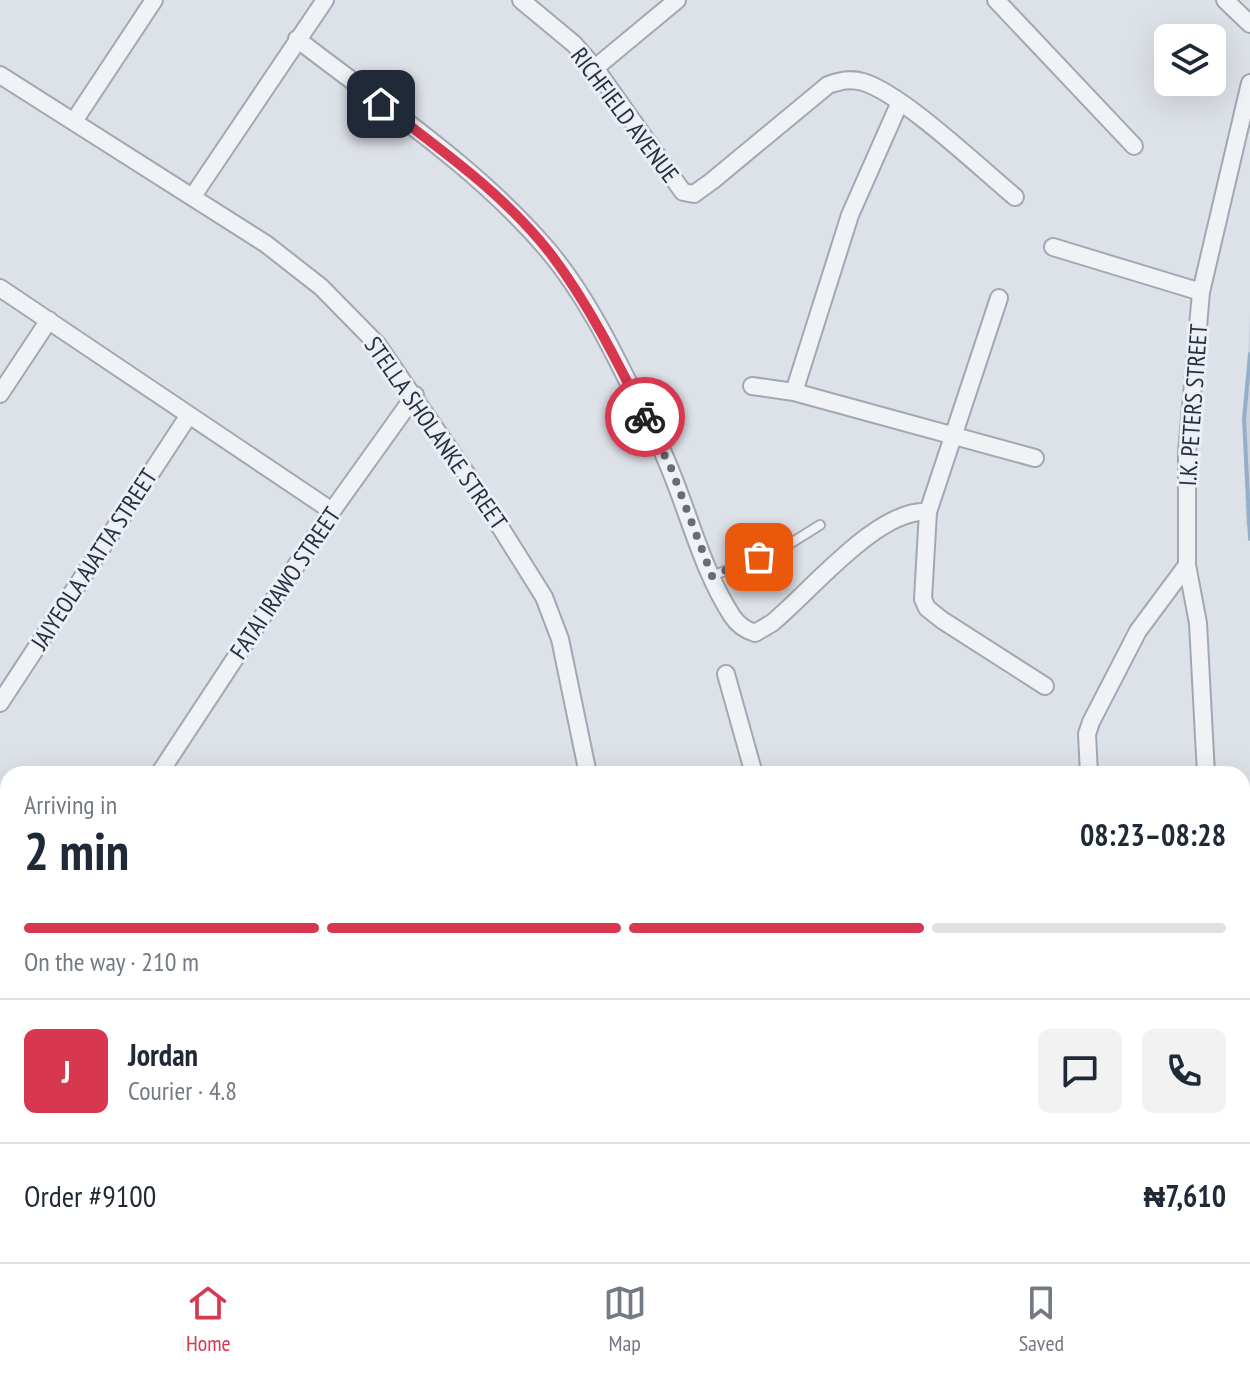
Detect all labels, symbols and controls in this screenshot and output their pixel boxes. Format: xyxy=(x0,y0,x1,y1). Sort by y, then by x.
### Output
map controls xyxy=(1154,24,1226,96)
button: layers xyxy=(1154,24,1226,96)
street label: RICHFIELD AVENUE xyxy=(564,41,686,189)
pin xyxy=(347,70,415,138)
icon: home xyxy=(359,82,403,126)
street label: I.K. PETERS STREET xyxy=(1172,323,1214,487)
street label: STELLA SHOLANKE STREET xyxy=(358,330,514,536)
courier xyxy=(605,377,685,457)
icon: bike xyxy=(623,395,667,439)
street label: JAIYEOLA AJATTA STREET xyxy=(23,462,164,656)
street label: FATAI IRAWO STREET xyxy=(223,501,347,665)
pin xyxy=(725,523,793,591)
icon: bag xyxy=(737,535,781,579)
text: Arriving in xyxy=(24,788,117,821)
text: 08:23–08:28 xyxy=(1080,815,1226,854)
text: 2 min xyxy=(24,817,129,884)
text: On the way · 210 m xyxy=(24,945,199,978)
button: chat xyxy=(1038,1029,1122,1113)
button: phone xyxy=(1142,1029,1226,1113)
text: Jordan xyxy=(128,1035,198,1074)
text: J xyxy=(62,1052,70,1091)
text: Courier · 4.8 xyxy=(128,1074,237,1107)
text: Order #9100 xyxy=(24,1176,156,1215)
text: ₦7,610 xyxy=(1143,1176,1226,1215)
tab: Home xyxy=(186,1281,231,1357)
tab: Map xyxy=(603,1281,647,1357)
tab: Saved xyxy=(1019,1281,1064,1357)

